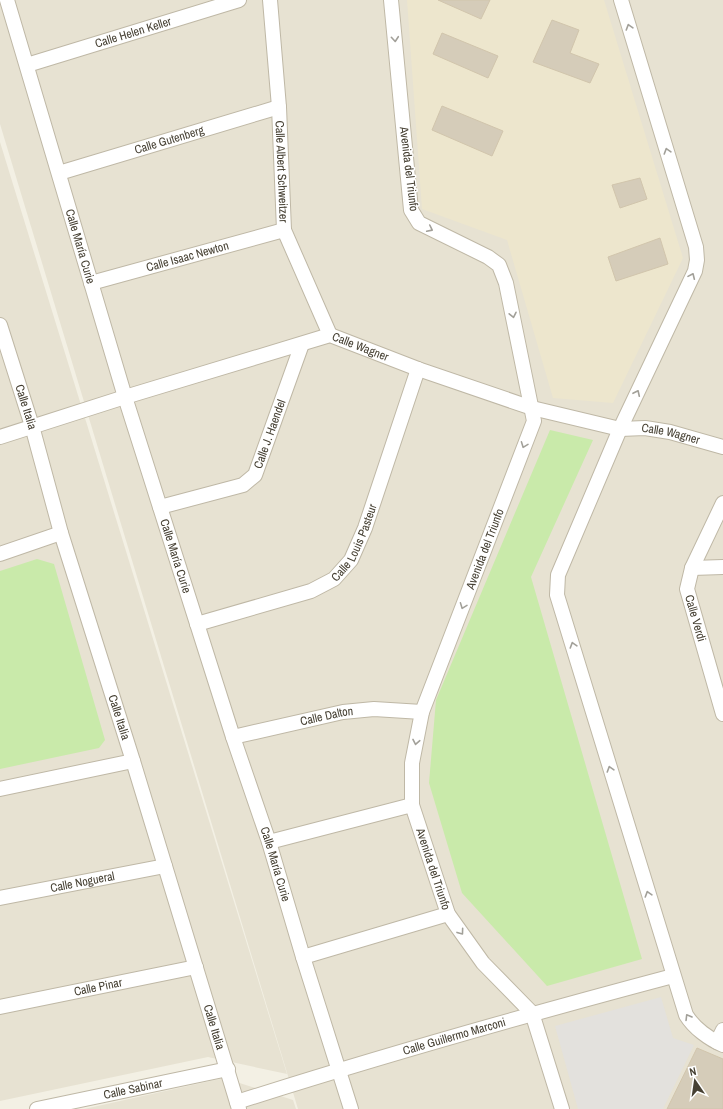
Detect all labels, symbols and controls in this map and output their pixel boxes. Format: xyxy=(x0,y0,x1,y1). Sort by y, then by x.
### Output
street label: Calle Helen Keller xyxy=(93,13,174,52)
one-way arrow xyxy=(625,23,634,30)
one-way arrow xyxy=(390,36,399,42)
street label: Calle Albert Schweitzer xyxy=(272,120,292,224)
street label: Calle Gutenberg xyxy=(132,122,206,158)
street label: Avenida del Triunfo xyxy=(396,125,422,212)
one-way arrow xyxy=(663,148,672,155)
street label: Calle María Curie xyxy=(62,207,99,286)
one-way arrow xyxy=(426,224,434,232)
street label: Calle Isaac Newton xyxy=(144,238,231,275)
one-way arrow xyxy=(687,273,695,280)
one-way arrow xyxy=(508,312,516,318)
street label: Calle Wagner xyxy=(330,329,392,365)
street label: Calle Italia xyxy=(11,382,41,432)
one-way arrow xyxy=(632,390,640,398)
street label: Calle J. Haendel xyxy=(250,397,289,471)
street label: Calle Wagner xyxy=(640,420,702,448)
one-way arrow xyxy=(521,442,529,449)
street label: Calle Louis Pasteur xyxy=(328,501,381,585)
street label: Avenida del Triunfo xyxy=(462,506,508,593)
street label: Calle María Curie xyxy=(156,517,195,595)
street label: Calle Verdi xyxy=(681,593,710,644)
one-way arrow xyxy=(459,603,467,610)
one-way arrow xyxy=(569,642,578,649)
street label: Calle Italia xyxy=(105,693,134,742)
street label: Calle Dalton xyxy=(299,703,354,729)
one-way arrow xyxy=(413,739,421,745)
one-way arrow xyxy=(606,766,615,773)
street label: Calle María Curie xyxy=(256,825,294,903)
street label: Avenida del Triunfo xyxy=(412,825,454,912)
street label: Calle Nogueral xyxy=(49,868,116,896)
one-way arrow xyxy=(644,891,653,898)
one-way arrow xyxy=(456,927,463,934)
street label: Calle Pinar xyxy=(72,974,124,1000)
street label: Calle Italia xyxy=(200,1002,229,1052)
street label: Calle Guillermo Marconi xyxy=(401,1014,508,1059)
one-way arrow xyxy=(685,1014,692,1021)
north arrow xyxy=(675,1061,715,1101)
text: N xyxy=(688,1064,697,1079)
street label: Calle Sabinar xyxy=(102,1075,165,1103)

